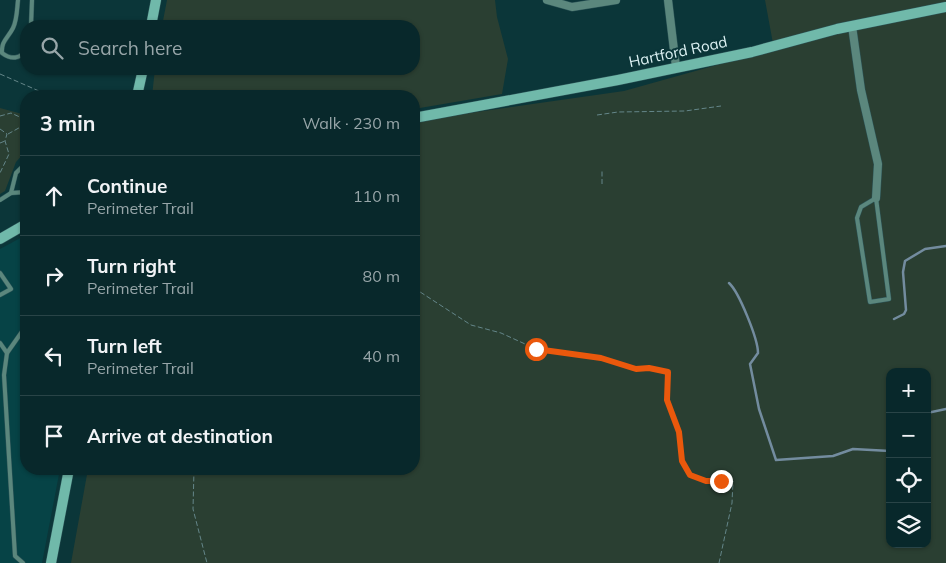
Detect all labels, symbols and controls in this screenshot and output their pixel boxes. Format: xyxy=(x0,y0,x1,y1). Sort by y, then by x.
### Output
search box xyxy=(20,20,420,75)
street label: Hartford Road xyxy=(627,32,729,71)
icon: search xyxy=(38,34,66,62)
text: Search here xyxy=(78,36,182,60)
text: 3 min xyxy=(40,110,95,136)
text: Walk · 230 m xyxy=(302,113,400,133)
text: Continue xyxy=(87,174,167,198)
icon: ahead xyxy=(40,182,68,210)
text: 110 m xyxy=(353,186,400,206)
text: Perimeter Trail xyxy=(87,198,194,218)
text: Turn right xyxy=(87,254,176,278)
icon: right xyxy=(40,262,68,290)
text: 80 m xyxy=(363,266,400,286)
text: Perimeter Trail xyxy=(87,278,194,298)
text: Turn left xyxy=(87,334,162,358)
route start xyxy=(525,338,548,361)
icon: left xyxy=(40,342,68,370)
text: 40 m xyxy=(363,346,400,366)
text: Perimeter Trail xyxy=(87,358,194,378)
map controls xyxy=(886,368,931,548)
button: + xyxy=(886,368,931,413)
button: − xyxy=(886,413,931,458)
icon: arrive xyxy=(40,422,68,450)
text: Arrive at destination xyxy=(87,424,273,448)
button: locate xyxy=(886,458,931,503)
route end xyxy=(710,470,733,493)
button: layers xyxy=(886,503,931,548)

